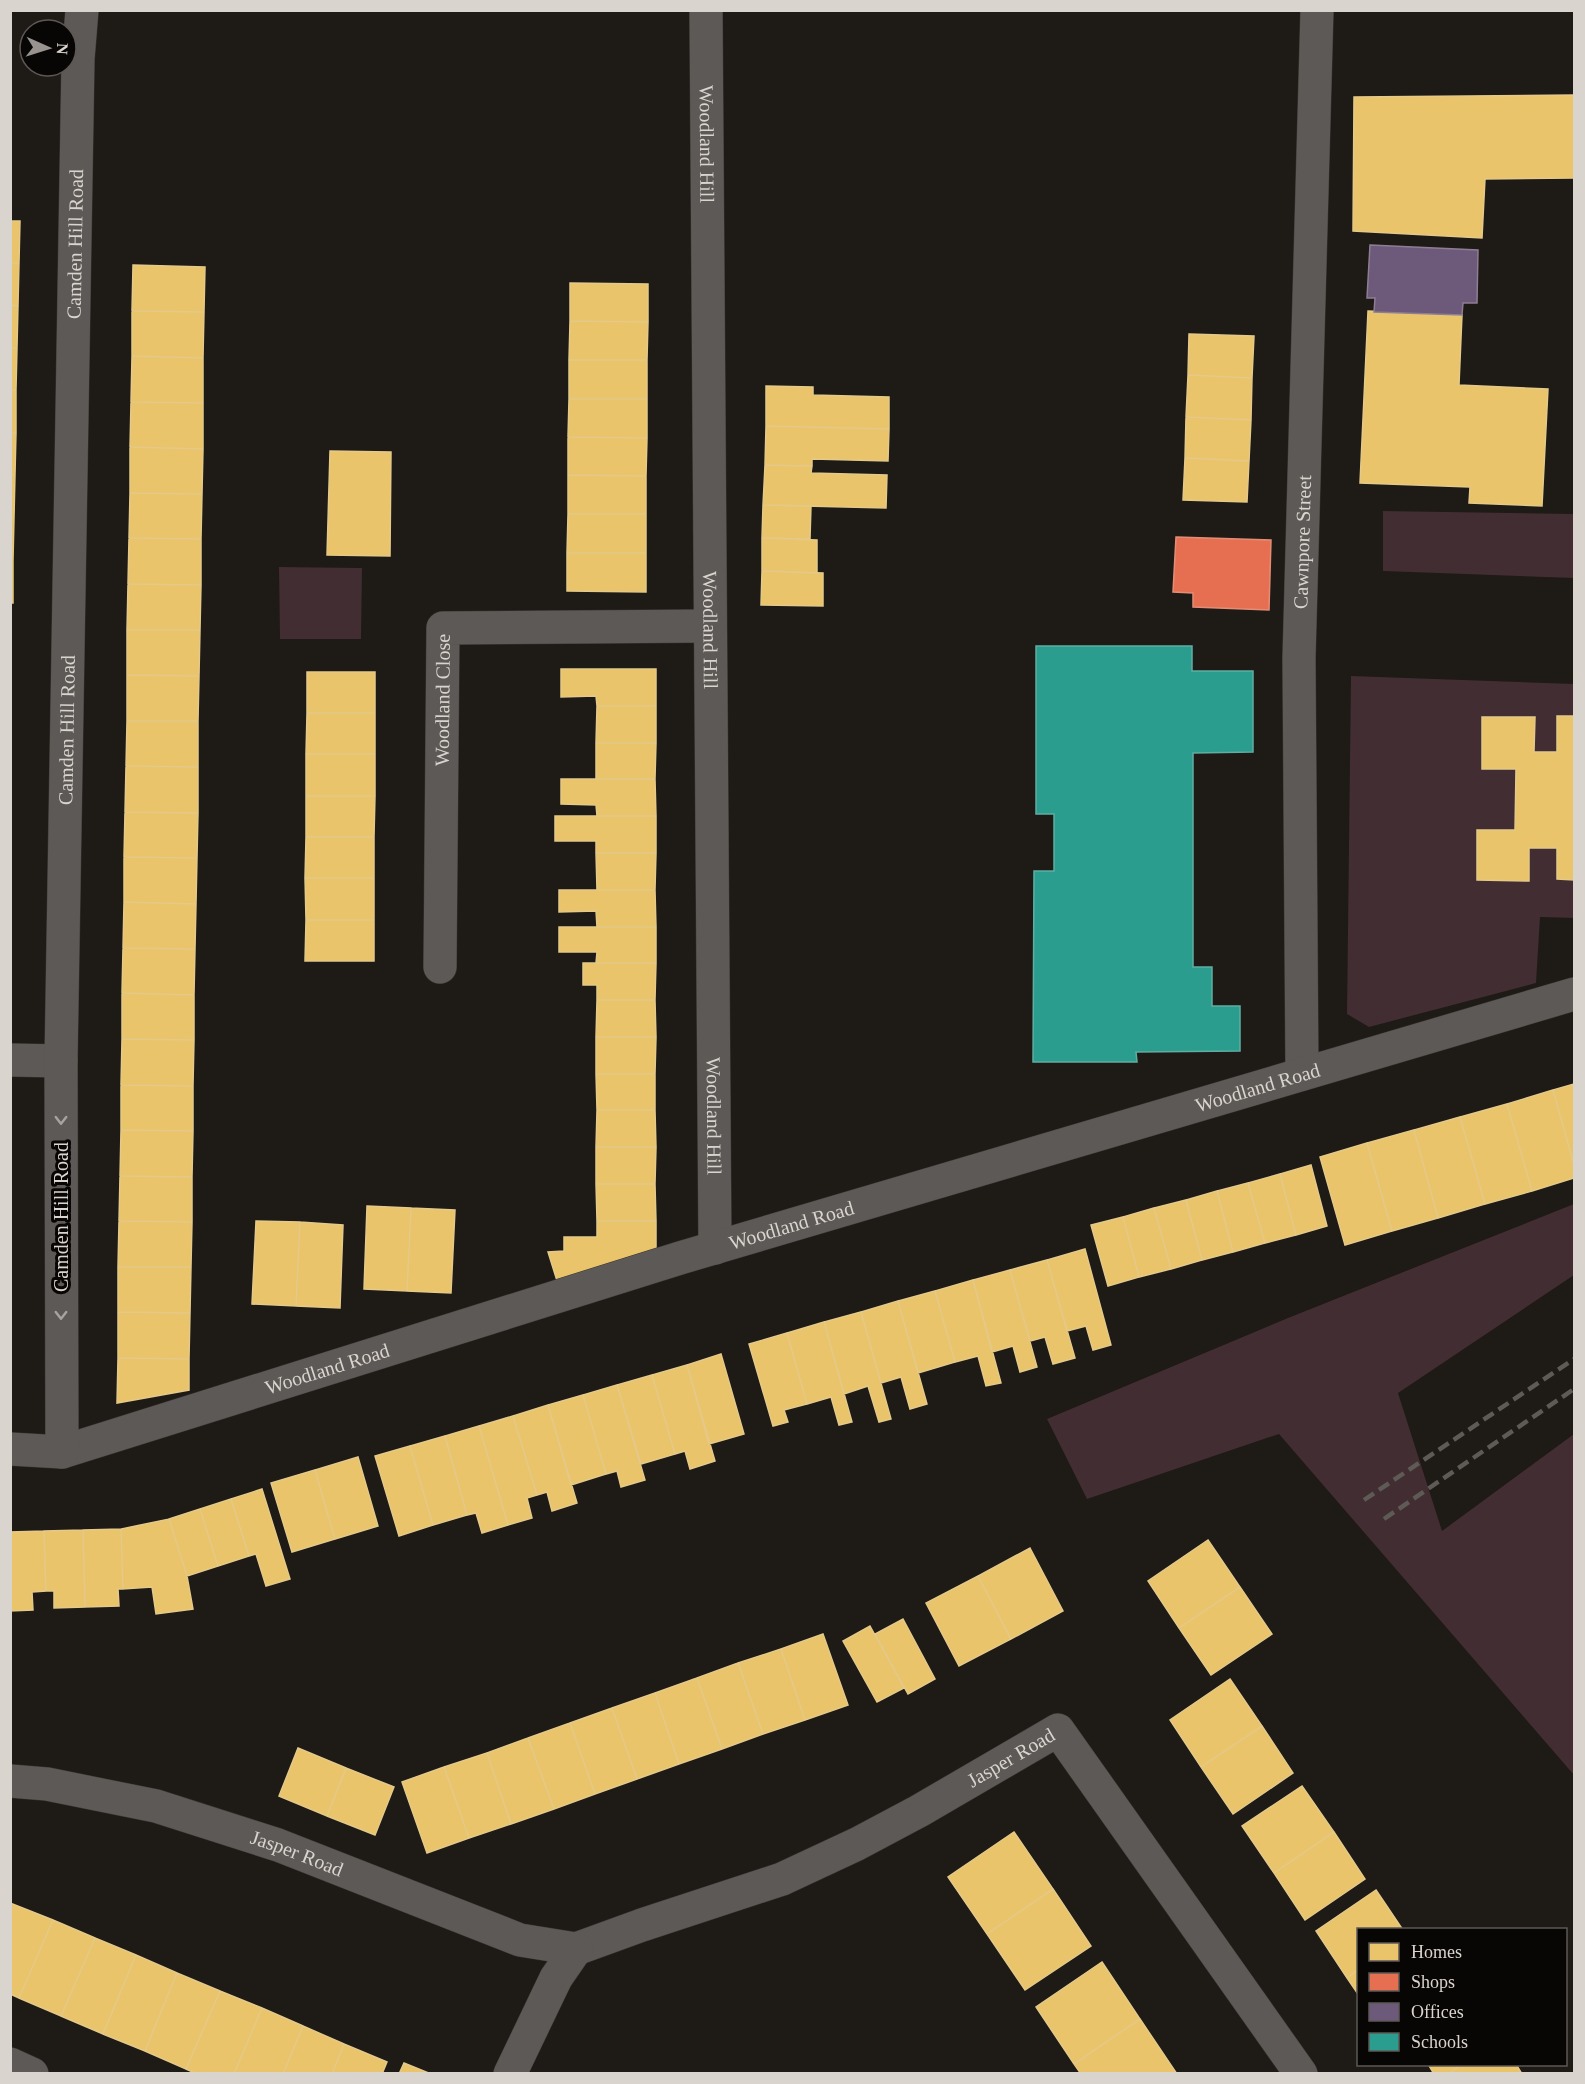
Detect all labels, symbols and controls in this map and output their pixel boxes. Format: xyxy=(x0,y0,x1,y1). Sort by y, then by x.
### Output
north arrow xyxy=(18,18,78,78)
text: N xyxy=(54,43,71,55)
street label: Woodland Hill xyxy=(696,85,718,203)
street label: Camden Hill Road xyxy=(63,169,87,319)
street label: Cawnpore Street xyxy=(1289,474,1315,609)
street label: Woodland Hill xyxy=(699,571,722,689)
street label: Woodland Close xyxy=(431,634,454,766)
street label: Camden Hill Road xyxy=(54,655,79,805)
street label: Woodland Hill xyxy=(703,1057,725,1175)
street label: Woodland Road xyxy=(1193,1059,1322,1116)
one-way arrow xyxy=(55,1115,67,1124)
street label: Camden Hill Road xyxy=(50,1142,72,1292)
street label: Woodland Road xyxy=(726,1196,856,1254)
one-way arrow xyxy=(55,1310,67,1319)
street label: Woodland Road xyxy=(262,1339,392,1399)
street label: Jasper Road xyxy=(963,1723,1058,1791)
street label: Jasper Road xyxy=(248,1826,346,1881)
legend xyxy=(1357,1928,1567,2066)
text: Homes xyxy=(1411,1942,1462,1962)
text: Shops xyxy=(1411,1972,1455,1992)
text: Offices xyxy=(1411,2002,1464,2022)
text: Schools xyxy=(1411,2032,1468,2052)

